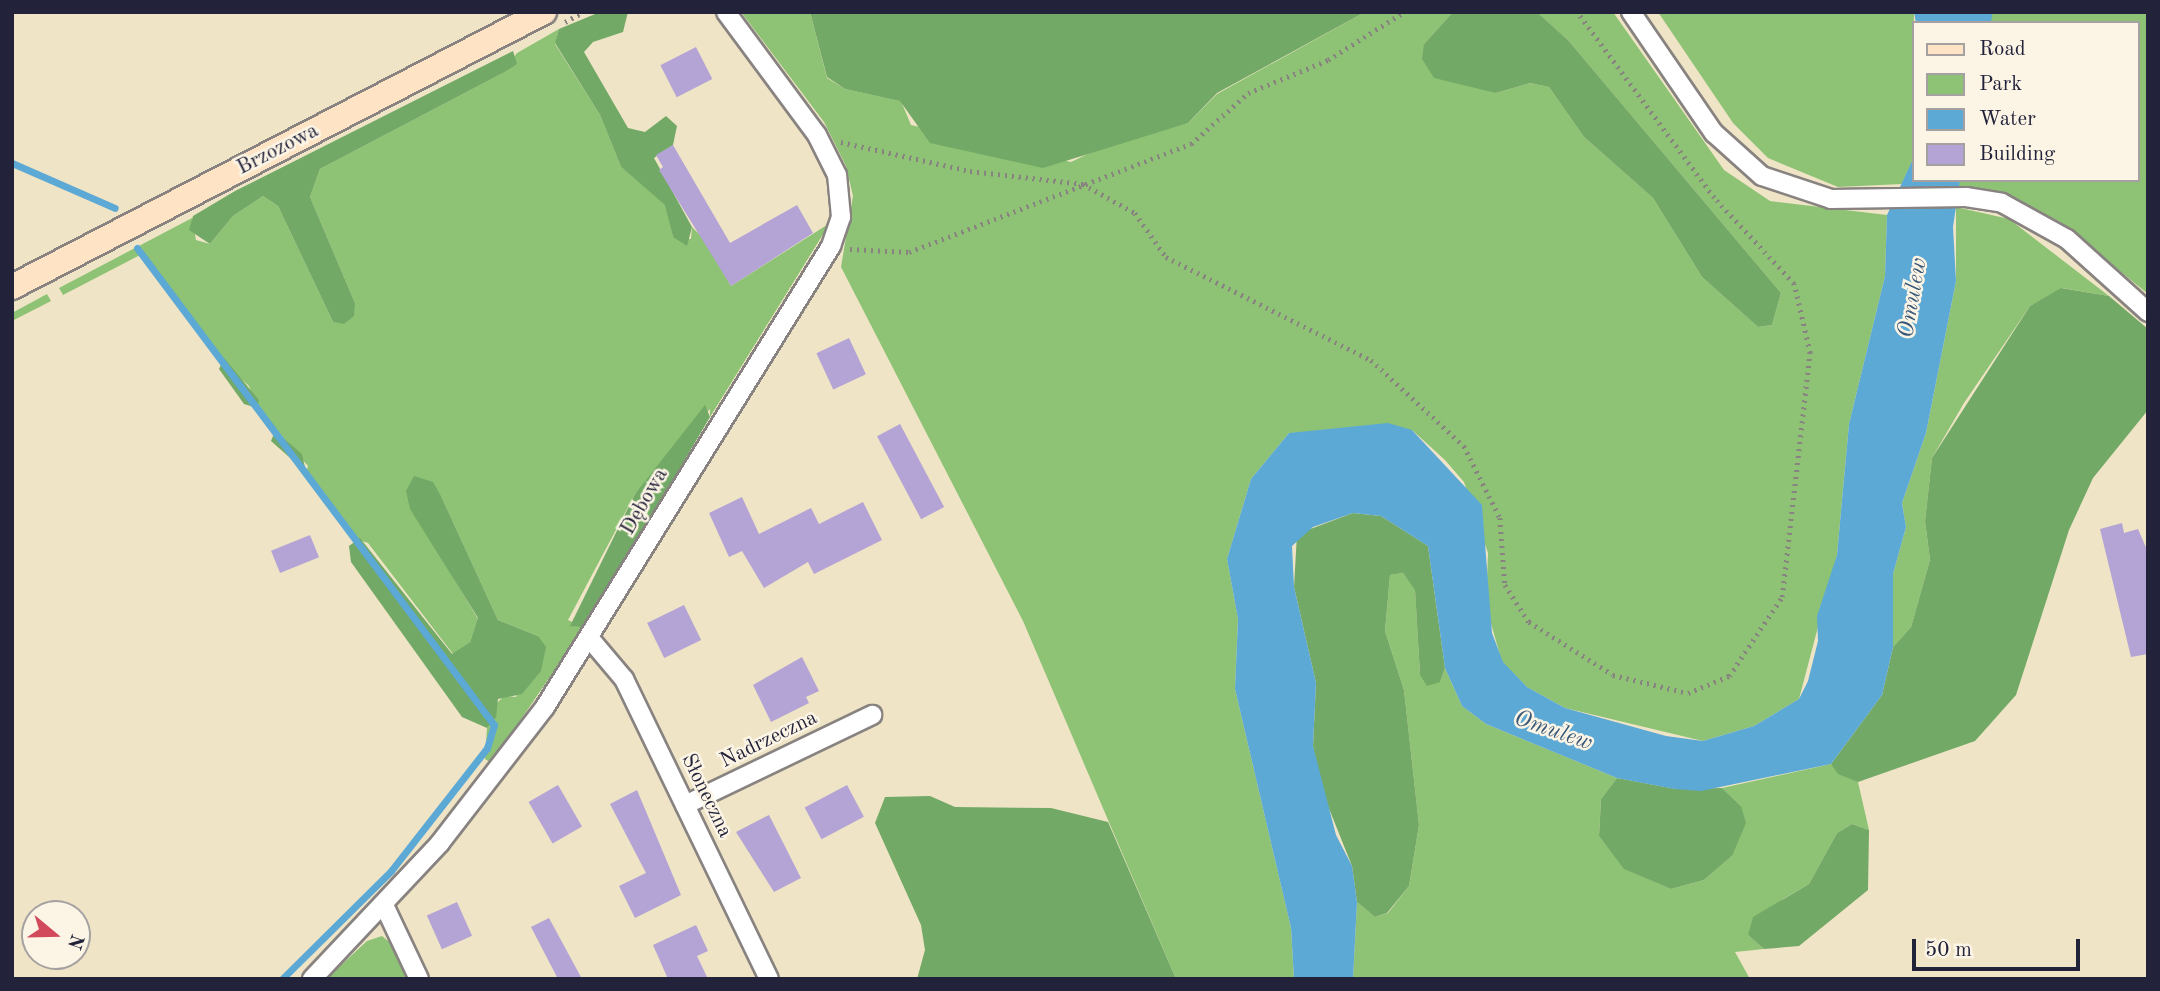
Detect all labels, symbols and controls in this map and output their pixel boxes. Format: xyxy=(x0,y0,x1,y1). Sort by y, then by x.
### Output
legend xyxy=(1912,21,2139,182)
text: Road xyxy=(1979,39,2026,60)
text: Park xyxy=(1979,74,2022,95)
text: Water xyxy=(1979,109,2036,130)
street label: Brzozowa xyxy=(233,119,323,181)
text: Building xyxy=(1979,144,2055,165)
water label: Omulew xyxy=(1892,256,1934,340)
street label: Dębowa xyxy=(616,464,674,540)
water label: Omulew xyxy=(1510,705,1596,757)
street label: Nadrzeczna xyxy=(716,706,822,774)
street label: Słoneczna xyxy=(675,750,737,842)
north arrow xyxy=(21,900,91,970)
scale bar xyxy=(1915,925,2083,969)
text: N xyxy=(63,931,86,951)
text: 50 m xyxy=(1925,940,1972,961)

